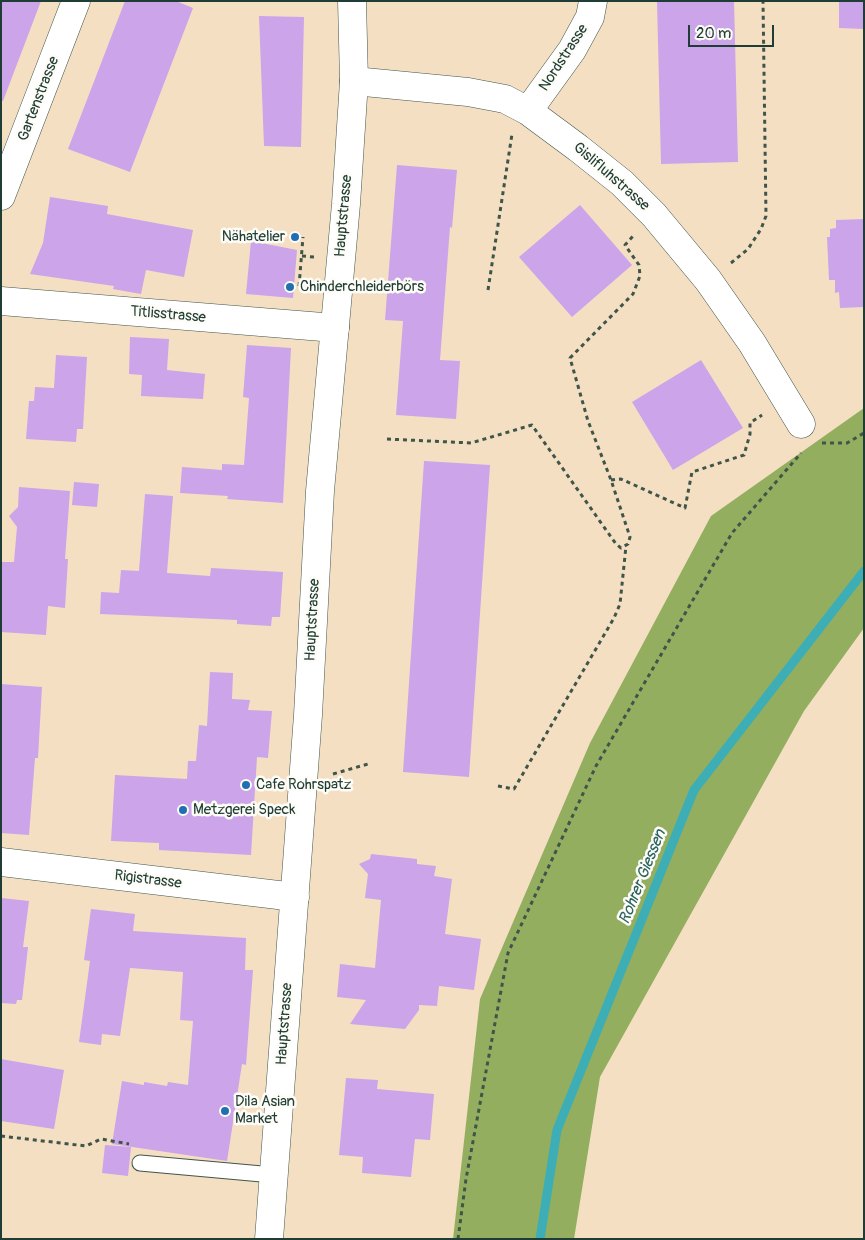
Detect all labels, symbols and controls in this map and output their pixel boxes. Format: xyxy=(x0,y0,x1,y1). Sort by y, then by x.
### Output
scale bar xyxy=(690,15,776,47)
street label: Nordstrasse xyxy=(536,21,592,95)
text: 20 m xyxy=(696,24,731,43)
street label: Gartenstrasse xyxy=(15,54,63,144)
street label: Gislifluhstrasse xyxy=(569,139,653,215)
street label: Hauptstrasse xyxy=(331,174,357,258)
place label: Nähatelier xyxy=(222,228,285,246)
marker: Nähatelier xyxy=(289,231,301,243)
place label: Chinderchleiderbörs xyxy=(300,278,424,296)
marker: Chinderchleiderbörs xyxy=(284,281,296,293)
street label: Titlisstrasse xyxy=(129,303,207,327)
street label: Hauptstrasse xyxy=(302,578,324,662)
place label: Cafe Rohrspatz xyxy=(256,776,351,794)
marker: Cafe Rohrspatz xyxy=(240,779,252,791)
place label: Metzgerei Speck xyxy=(193,801,295,819)
marker: Metzgerei Speck xyxy=(177,804,189,816)
water label: Rohrer Giessen xyxy=(615,827,671,927)
street label: Rigistrasse xyxy=(113,867,183,893)
street label: Hauptstrasse xyxy=(273,982,297,1066)
place label: Dila Asian Market xyxy=(235,1093,295,1128)
marker: Dila Asian Market xyxy=(219,1105,231,1117)

